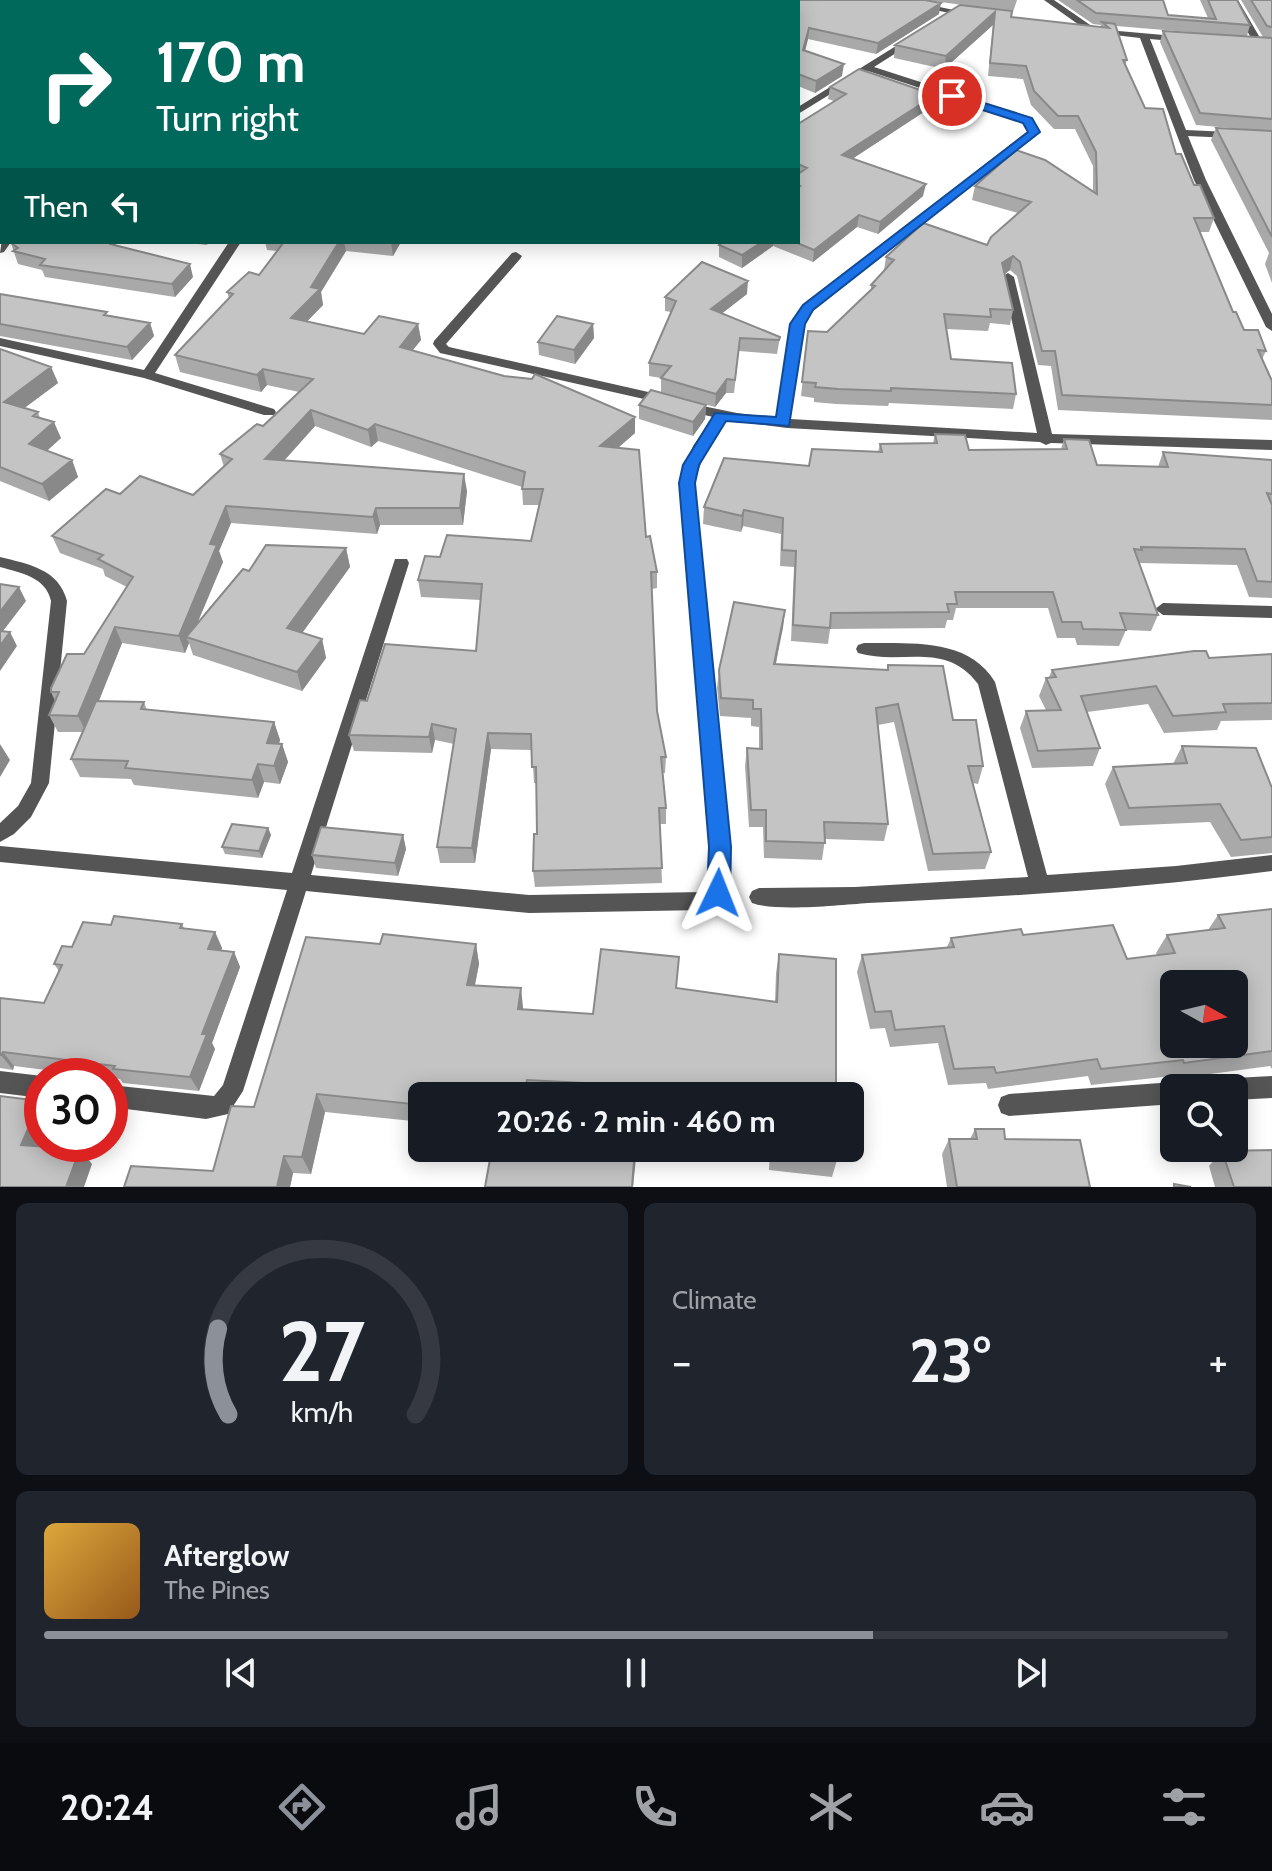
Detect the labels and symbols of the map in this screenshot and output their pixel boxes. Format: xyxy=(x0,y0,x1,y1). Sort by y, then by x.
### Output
pin xyxy=(918,62,986,130)
position arrow xyxy=(676,851,760,935)
north arrow xyxy=(1160,970,1248,1058)
speed limit sign: 30 xyxy=(24,1058,128,1162)

